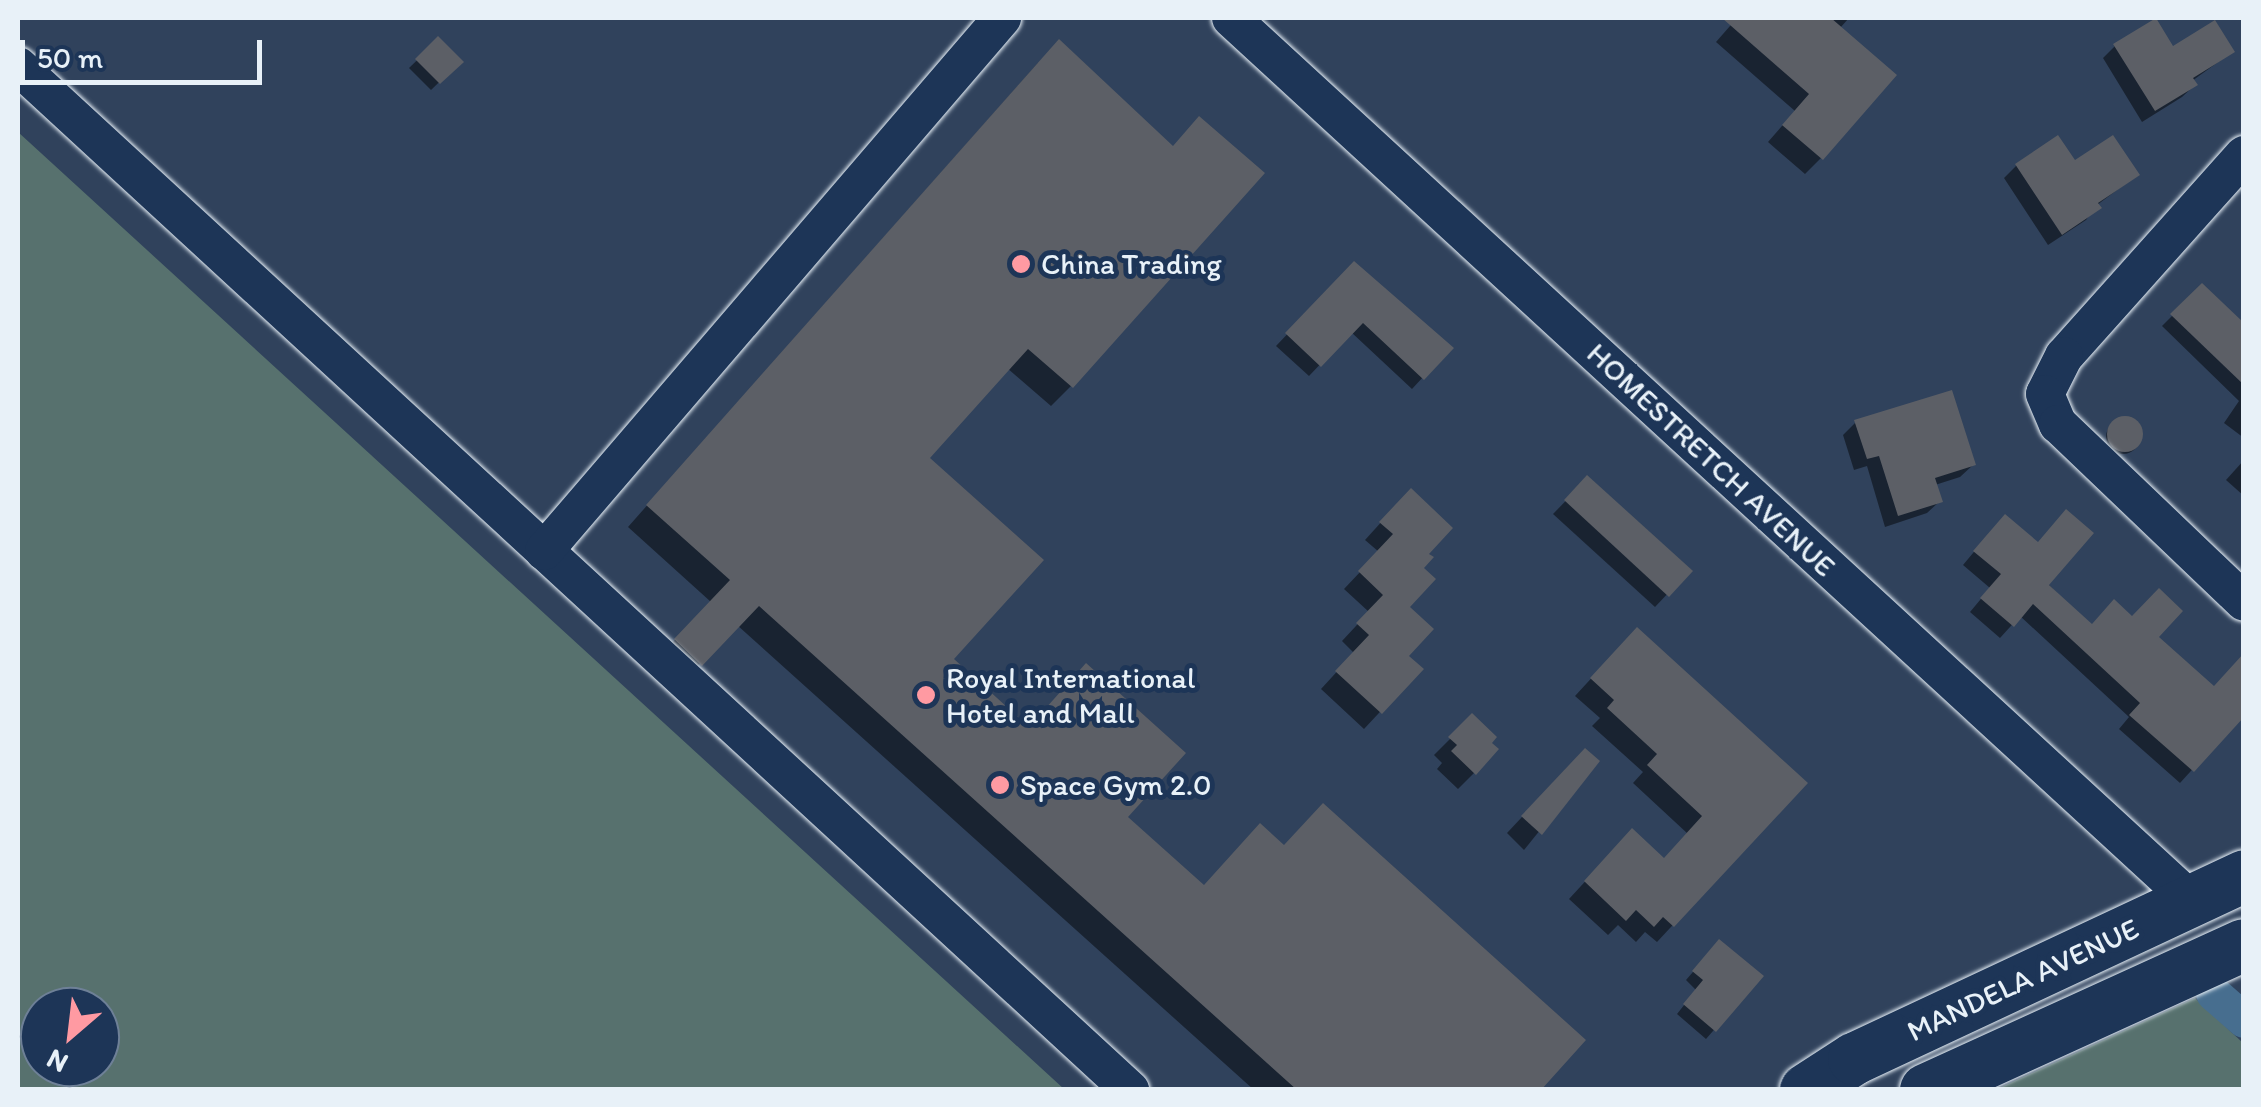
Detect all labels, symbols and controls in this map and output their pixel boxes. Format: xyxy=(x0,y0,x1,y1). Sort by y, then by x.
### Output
scale bar xyxy=(25,20,268,82)
text: 50 m xyxy=(37,39,103,76)
place label: China Trading xyxy=(1041,246,1220,282)
marker: China Trading xyxy=(1010,253,1032,275)
street label: HOMESTRETCH AVENUE xyxy=(1580,336,1842,584)
place label: Royal International Hotel and Mall xyxy=(946,660,1195,730)
marker: Royal International Hotel and Mall xyxy=(915,684,937,706)
place label: Space Gym 2.0 xyxy=(1020,767,1210,803)
marker: Space Gym 2.0 xyxy=(989,774,1011,796)
street label: MANDELA AVENUE xyxy=(1902,911,2144,1049)
north arrow xyxy=(20,987,120,1087)
text: N xyxy=(41,1042,73,1081)

